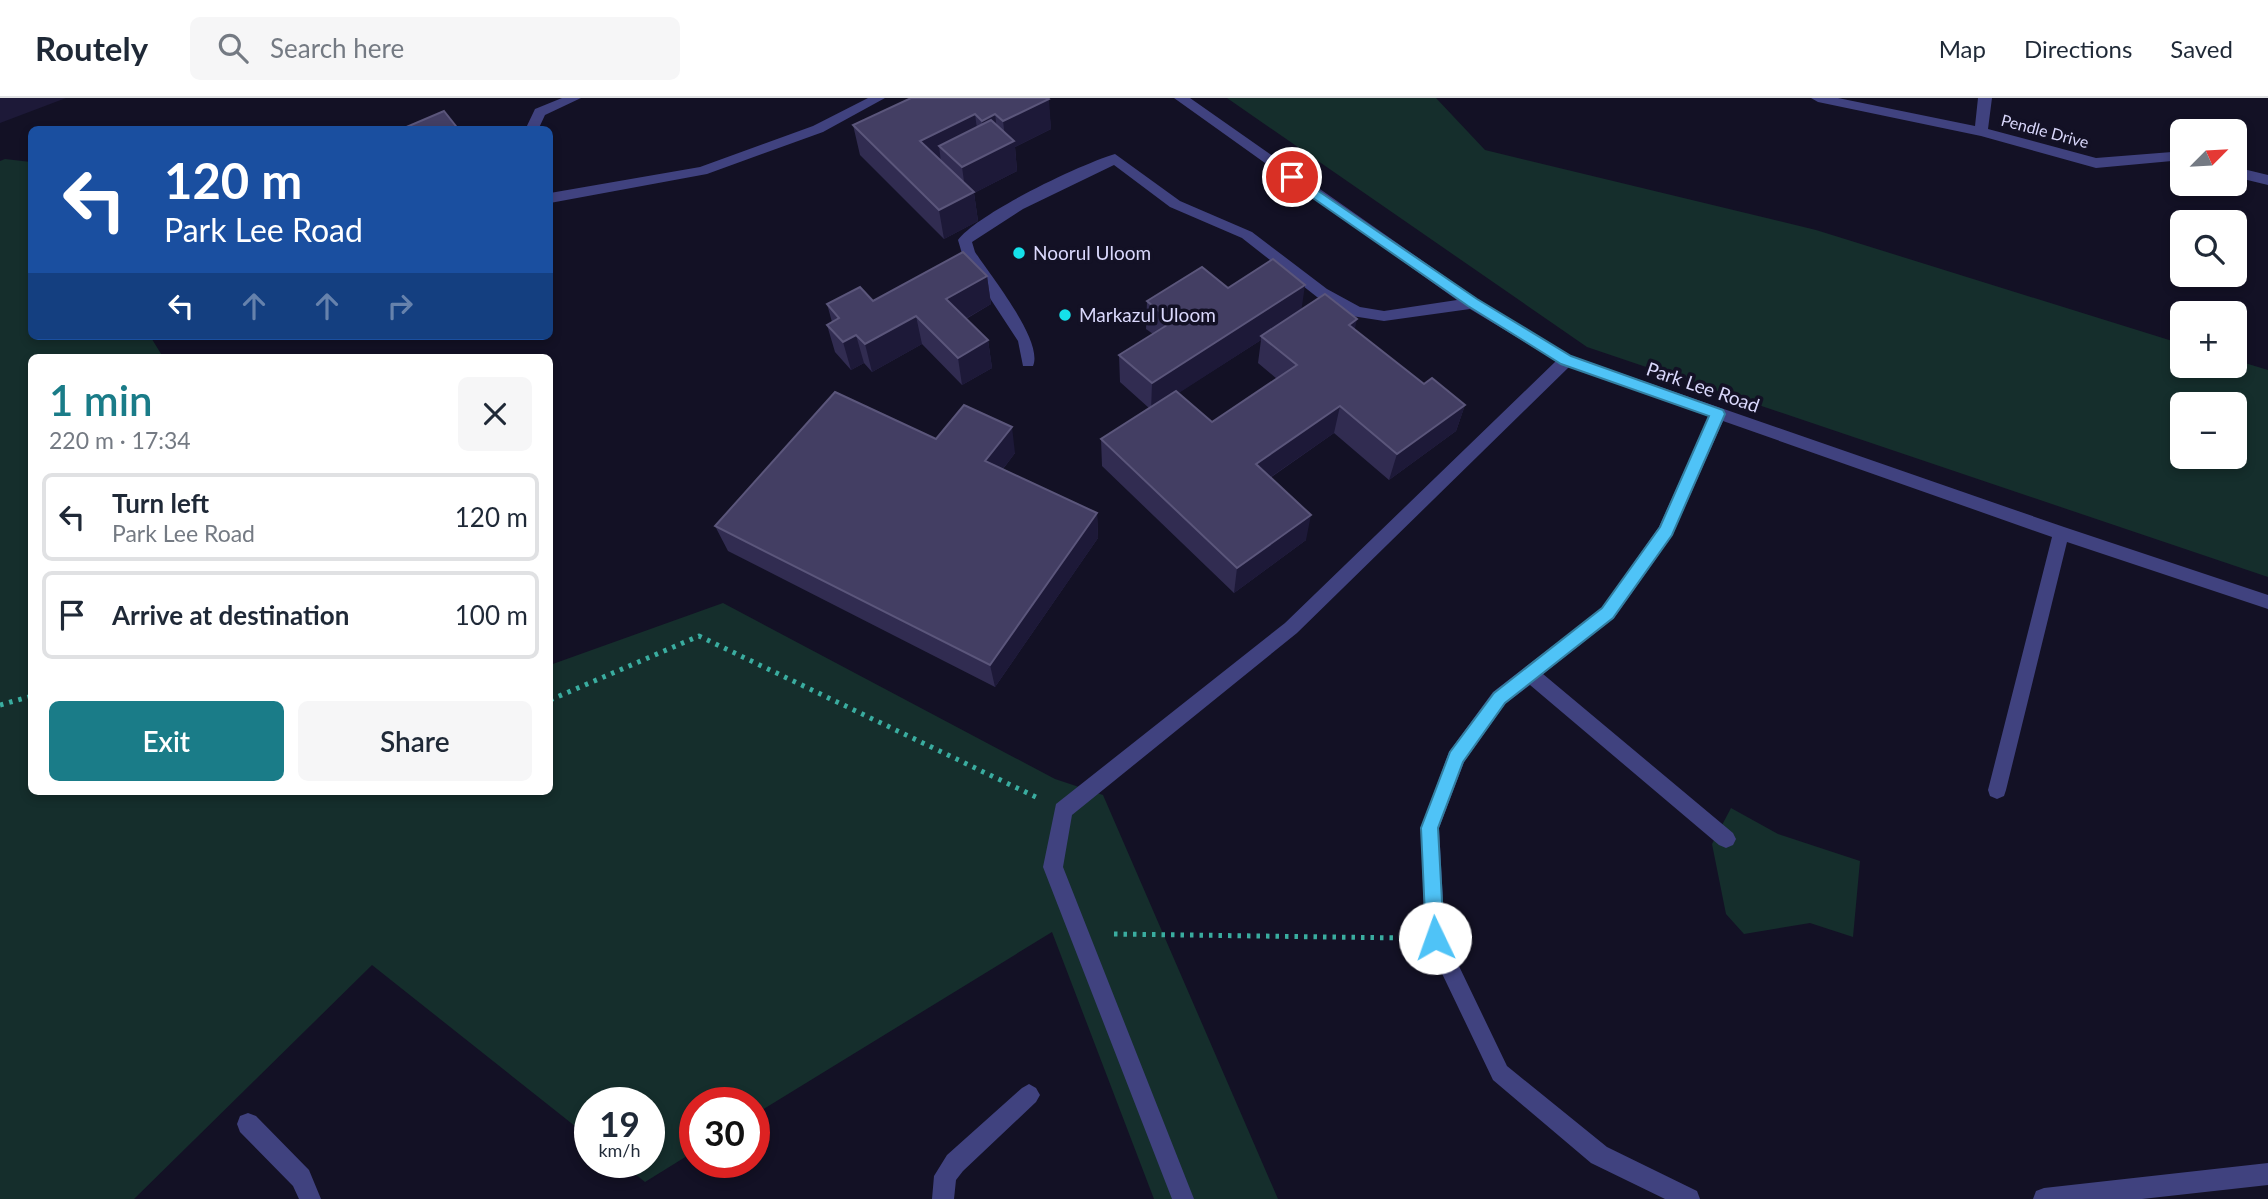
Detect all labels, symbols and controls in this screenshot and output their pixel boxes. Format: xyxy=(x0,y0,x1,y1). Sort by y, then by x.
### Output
search box xyxy=(190,17,680,80)
text: Routely xyxy=(35,28,148,68)
icon: search xyxy=(214,29,252,67)
text: Search here xyxy=(270,32,404,64)
text: Map xyxy=(1939,34,1986,63)
text: Directions xyxy=(2024,34,2132,63)
text: Saved xyxy=(2170,34,2233,63)
street label: Pendle Drive xyxy=(1999,110,2091,151)
north arrow xyxy=(2170,119,2247,196)
map controls xyxy=(2170,119,2247,469)
pin xyxy=(1262,147,1322,207)
text: 120 m xyxy=(164,151,302,209)
icon: left xyxy=(49,154,140,245)
icon: arrive xyxy=(1273,158,1311,196)
text: Park Lee Road xyxy=(164,210,363,249)
button: search xyxy=(2170,210,2247,287)
place label: Noorul Uloom xyxy=(1033,241,1151,264)
marker: Noorul Uloom xyxy=(1011,245,1027,261)
icon: left xyxy=(162,287,200,325)
icon: ahead xyxy=(235,287,273,325)
icon: ahead xyxy=(308,287,346,325)
icon: right xyxy=(381,287,419,325)
button: + xyxy=(2170,301,2247,378)
place label: Markazul Uloom xyxy=(1079,303,1216,326)
marker: Markazul Uloom xyxy=(1057,307,1073,323)
street label: Park Lee Road xyxy=(1644,356,1763,417)
text: 1 min xyxy=(49,375,153,425)
button: close xyxy=(458,377,532,451)
button: − xyxy=(2170,392,2247,469)
text: 220 m · 17:34 xyxy=(49,426,191,454)
text: Turn left xyxy=(112,487,209,519)
icon: left xyxy=(53,498,91,536)
text: 120 m xyxy=(455,501,528,533)
text: Park Lee Road xyxy=(112,519,255,547)
icon: arrive xyxy=(53,596,91,634)
text: Arrive at destination xyxy=(112,599,349,631)
text: 100 m xyxy=(455,599,528,631)
button: Exit xyxy=(49,701,284,781)
button: Share xyxy=(298,701,532,781)
position arrow xyxy=(1398,901,1472,975)
speed limit sign: 30 xyxy=(679,1087,770,1178)
text: 19 xyxy=(599,1102,640,1144)
text: km/h xyxy=(598,1139,641,1161)

